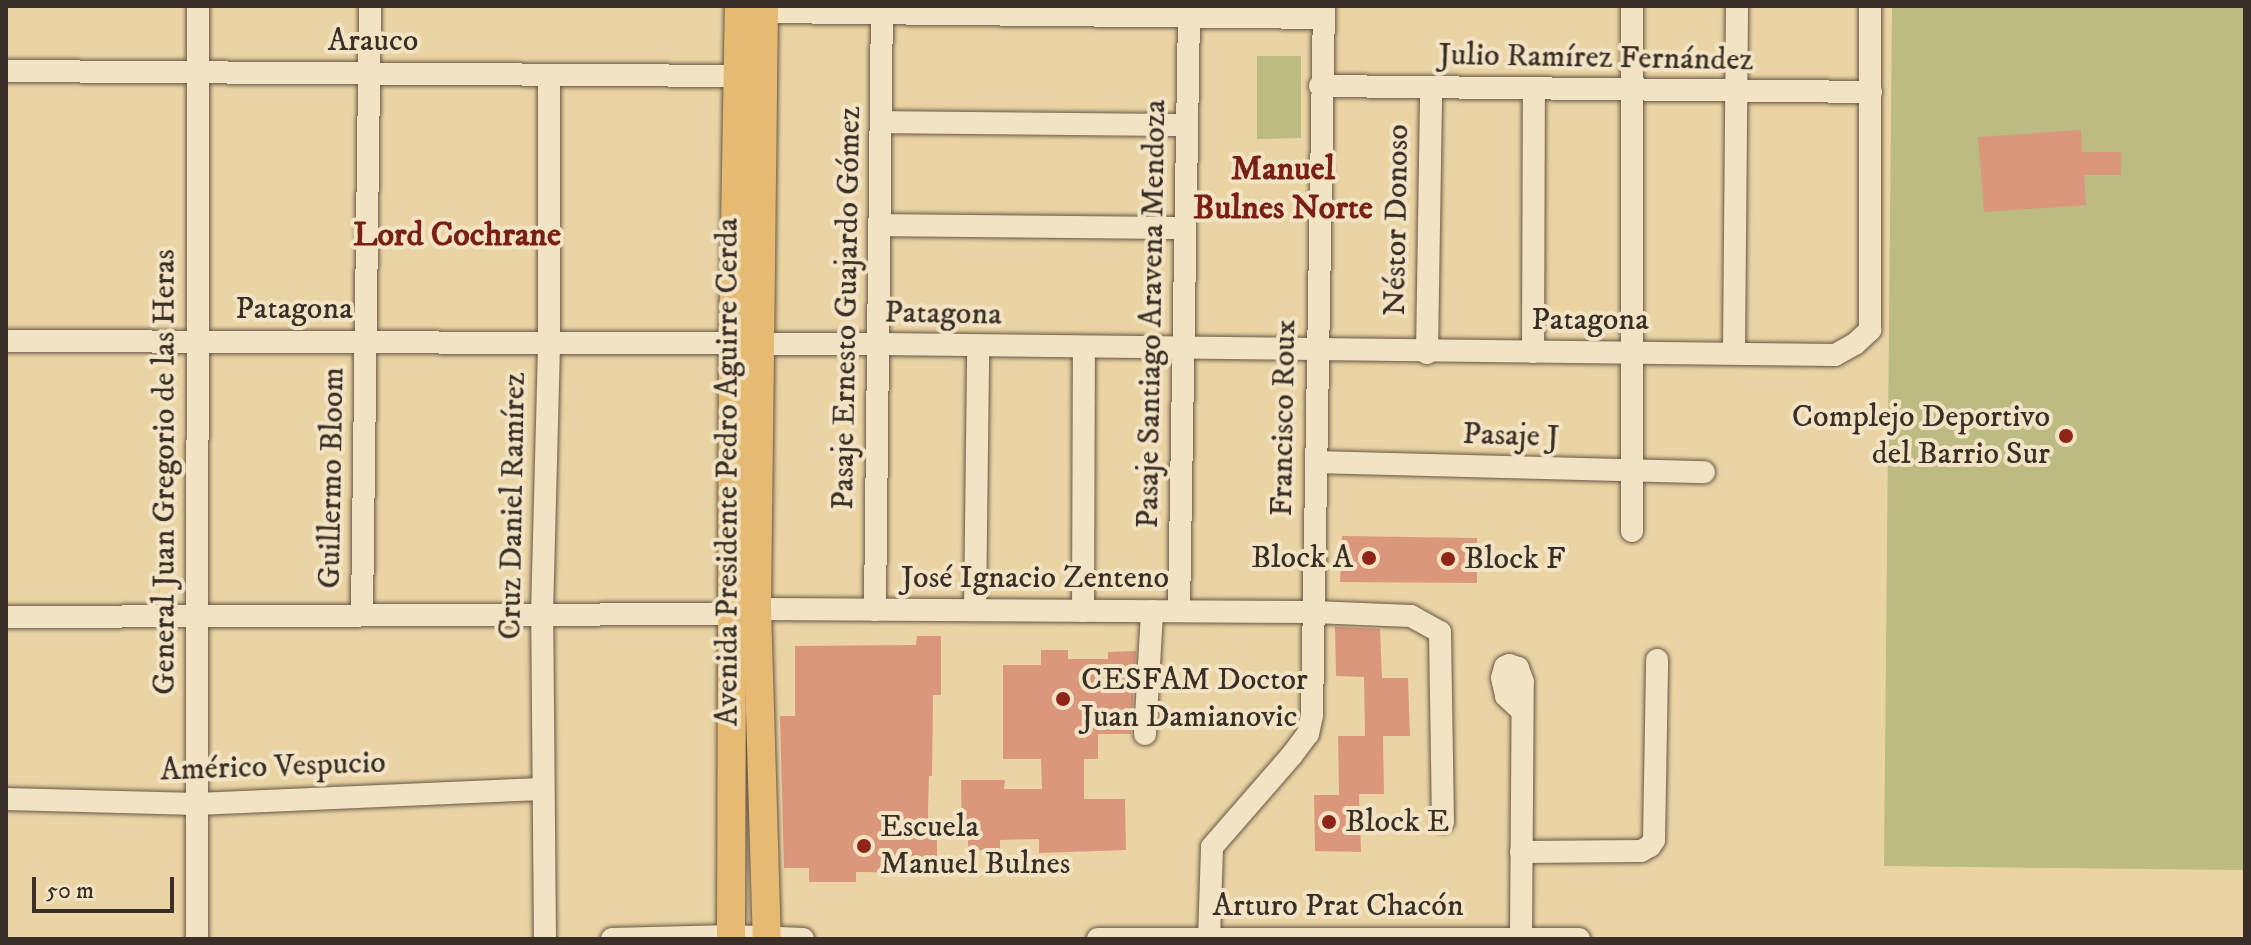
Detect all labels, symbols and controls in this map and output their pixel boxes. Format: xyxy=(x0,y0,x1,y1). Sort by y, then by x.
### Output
street label: Arauco xyxy=(328,22,418,60)
street label: Julio Ramírez Fernández xyxy=(1438,36,1754,80)
street label: Pasaje Santiago Aravena Mendoza xyxy=(1129,99,1175,529)
street label: Pasaje Ernesto Guajardo Gómez xyxy=(824,106,870,510)
street label: Néstor Donoso xyxy=(1376,124,1418,316)
district label: Manuel Bulnes Norte xyxy=(1193,149,1373,228)
district label: Lord Cochrane xyxy=(353,216,561,256)
street label: Avenida Presidente Pedro Aguirre Cerda xyxy=(709,218,747,726)
street label: General Juan Gregorio de las Heras xyxy=(146,249,184,695)
street label: Patagona xyxy=(235,290,353,328)
street label: Patagona xyxy=(884,294,1002,334)
street label: Patagona xyxy=(1531,301,1649,339)
street label: Francisco Roux xyxy=(1263,319,1305,517)
street label: Guillermo Bloom xyxy=(311,367,353,589)
street label: Cruz Daniel Ramírez xyxy=(491,372,535,640)
place label: Complejo Deportivo del Barrio Sur xyxy=(1792,399,2050,474)
street label: Pasaje J xyxy=(1462,415,1560,457)
marker: Complejo Deportivo del Barrio Sur xyxy=(2057,427,2075,445)
place label: Block A xyxy=(1251,539,1353,577)
place label: Block F xyxy=(1464,540,1565,578)
marker: Block A xyxy=(1360,549,1378,567)
marker: Block F xyxy=(1439,550,1457,568)
street label: José Ignacio Zenteno xyxy=(901,559,1169,597)
place label: CESFAM Doctor Juan Damianovic xyxy=(1081,662,1308,737)
marker: CESFAM Doctor Juan Damianovic xyxy=(1052,688,1074,710)
street label: Américo Vespucio xyxy=(160,744,386,790)
place label: Block E xyxy=(1345,803,1449,841)
place label: Escuela Manuel Bulnes xyxy=(880,809,1070,884)
marker: Block E xyxy=(1320,813,1338,831)
marker: Escuela Manuel Bulnes xyxy=(855,837,873,855)
scale bar xyxy=(36,861,178,911)
text: 50 m xyxy=(46,876,94,906)
street label: Arturo Prat Chacón xyxy=(1212,887,1464,925)

